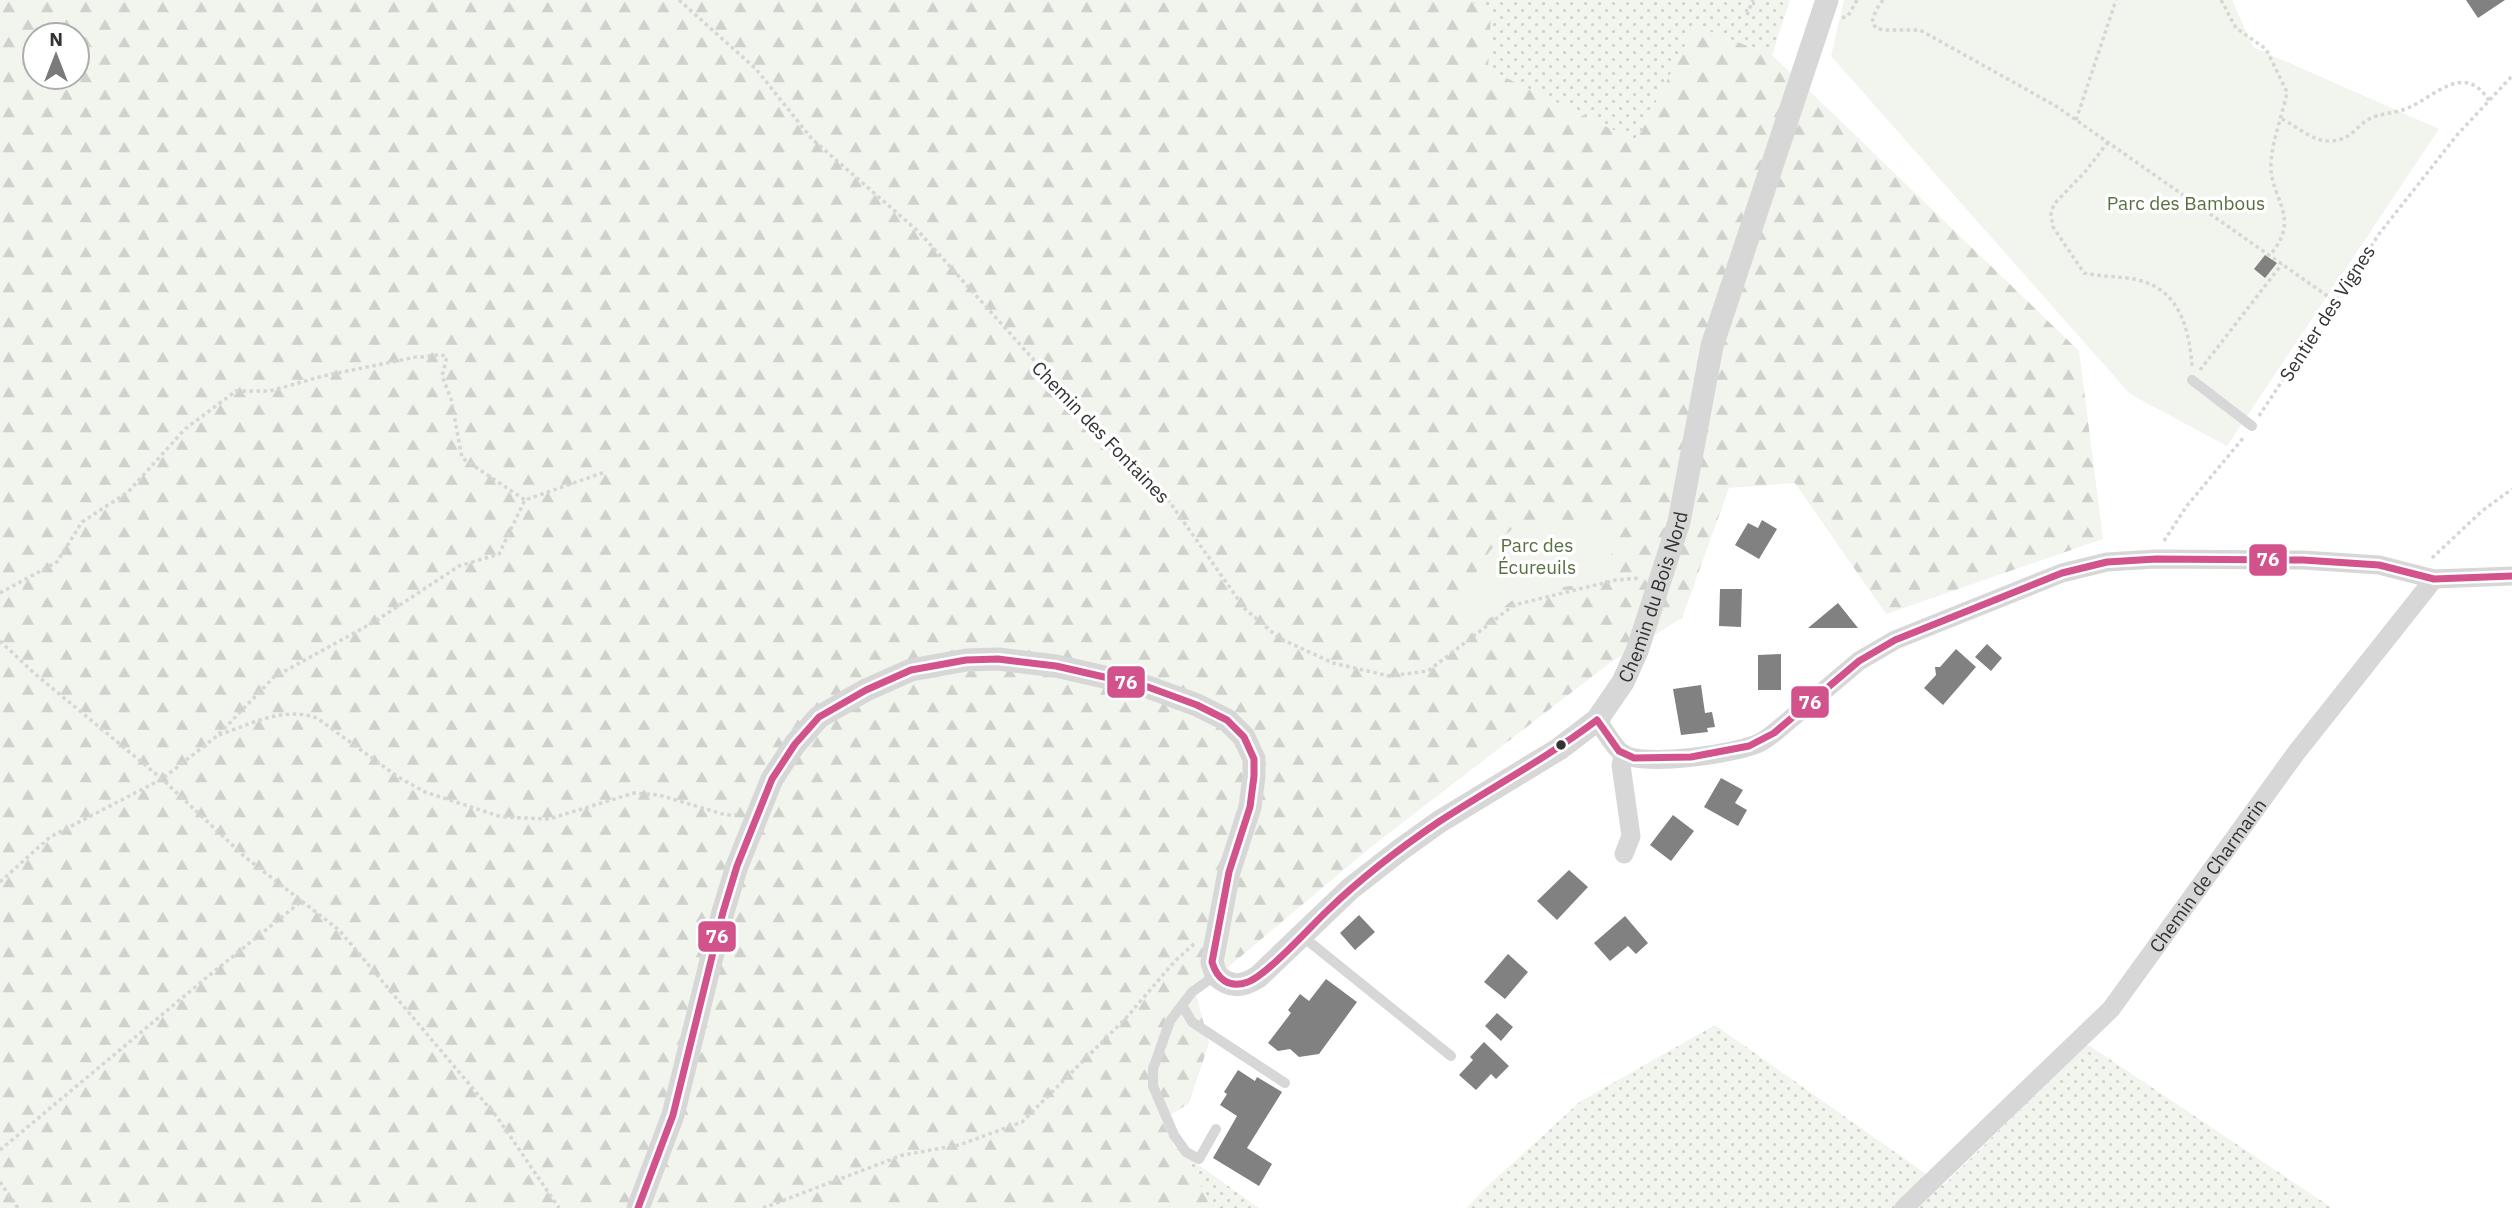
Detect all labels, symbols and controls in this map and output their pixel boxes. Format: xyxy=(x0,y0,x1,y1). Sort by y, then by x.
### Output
north arrow xyxy=(21,21,91,91)
text: N xyxy=(49,27,63,51)
park label: Parc des Bambous xyxy=(2107,191,2265,215)
street label: Sentier des Vignes xyxy=(2274,240,2380,386)
street label: Chemin des Fontaines xyxy=(1027,356,1175,508)
street label: Chemin du Bois Nord xyxy=(1612,509,1693,686)
park label: Parc des Écureuils xyxy=(1498,533,1576,579)
line badge: 76 xyxy=(2248,543,2288,577)
text: 76 xyxy=(2257,547,2279,571)
line badge: 76 xyxy=(1106,665,1146,699)
text: 76 xyxy=(1115,670,1137,694)
line badge: 76 xyxy=(1790,685,1830,719)
text: 76 xyxy=(1799,690,1821,714)
unlabelled marker xyxy=(1554,738,1568,752)
street label: Chemin de Charmarin xyxy=(2144,794,2271,957)
line badge: 76 xyxy=(697,920,737,953)
text: 76 xyxy=(706,924,728,948)

